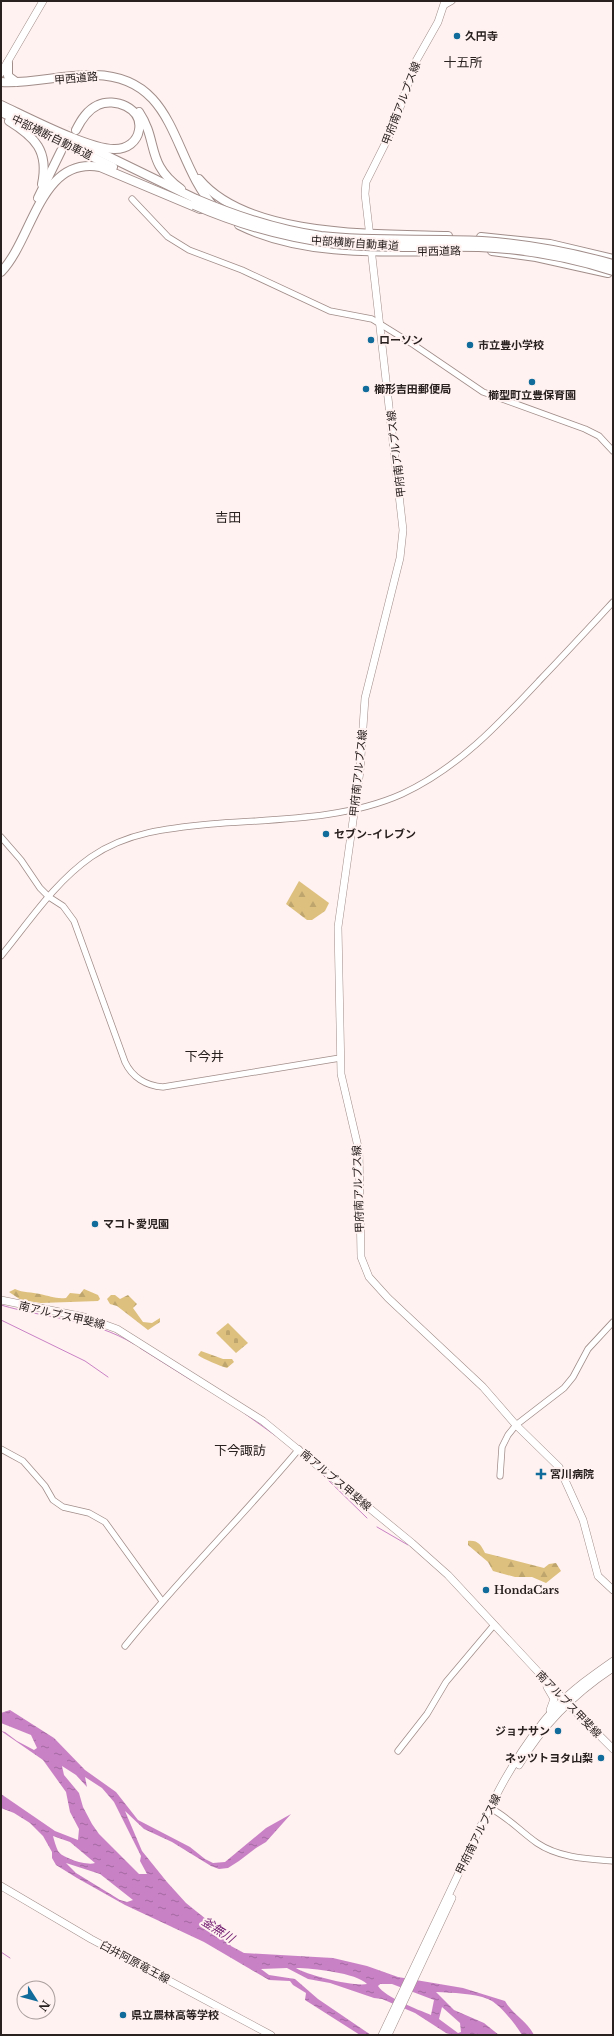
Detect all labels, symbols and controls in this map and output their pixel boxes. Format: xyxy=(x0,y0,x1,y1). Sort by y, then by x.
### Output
place label: 久円寺 xyxy=(465,29,498,43)
marker: 久円寺 xyxy=(452,31,462,41)
district label: 十五所 xyxy=(443,54,483,71)
street label: 甲府南アルプス線 xyxy=(379,59,423,147)
street label: 甲西道路 xyxy=(53,69,99,87)
street label: 中部横断自動車道 xyxy=(9,111,95,163)
street label: 中部横断自動車道 xyxy=(311,233,399,253)
street label: 甲西道路 xyxy=(417,244,461,258)
place label: ローソン xyxy=(379,333,423,347)
marker: ローソン xyxy=(366,335,376,345)
place label: 市立豊小学校 xyxy=(478,338,544,352)
marker: 市立豊小学校 xyxy=(465,340,475,350)
marker: 櫛型町立豊保育園 xyxy=(527,377,537,387)
place label: 櫛形吉田郵便局 xyxy=(374,382,451,396)
marker: 櫛形吉田郵便局 xyxy=(361,384,371,394)
place label: 櫛型町立豊保育園 xyxy=(488,388,576,402)
street label: 甲府南アルプス線 xyxy=(384,410,408,498)
district label: 吉田 xyxy=(215,509,241,526)
street label: 甲府南アルプス線 xyxy=(346,729,370,817)
place label: セブン-イレブン xyxy=(334,827,416,841)
marker: セブン-イレブン xyxy=(321,829,331,839)
district label: 下今井 xyxy=(184,1048,224,1065)
street label: 甲府南アルプス線 xyxy=(349,1145,367,1233)
place label: マコト愛児園 xyxy=(103,1217,169,1231)
marker: マコト愛児園 xyxy=(90,1219,100,1229)
street label: 南アルプス甲斐線 xyxy=(18,1298,106,1332)
district label: 下今諏訪 xyxy=(214,1442,266,1459)
street label: 南アルプス甲斐線 xyxy=(298,1446,374,1514)
place label: 宮川病院 xyxy=(550,1467,594,1481)
marker: 宮川病院 xyxy=(535,1468,547,1480)
place label: HondaCars xyxy=(494,1583,559,1597)
marker: HondaCars xyxy=(481,1585,491,1595)
street label: 南アルプス甲斐線 xyxy=(533,1668,605,1740)
place label: ジョナサン xyxy=(495,1724,550,1738)
marker: ジョナサン xyxy=(553,1726,563,1736)
place label: ネッツトヨタ山梨 xyxy=(505,1751,593,1765)
marker: ネッツトヨタ山梨 xyxy=(596,1753,606,1763)
street label: 甲府南アルプス線 xyxy=(452,1791,504,1877)
water label: 釜無川 xyxy=(199,1913,239,1947)
street label: 臼井阿原竜王線 xyxy=(98,1938,172,1986)
north arrow xyxy=(16,1980,56,2020)
text: N xyxy=(35,1998,53,2015)
place label: 県立農林高等学校 xyxy=(131,2008,219,2022)
marker: 県立農林高等学校 xyxy=(118,2010,128,2020)

